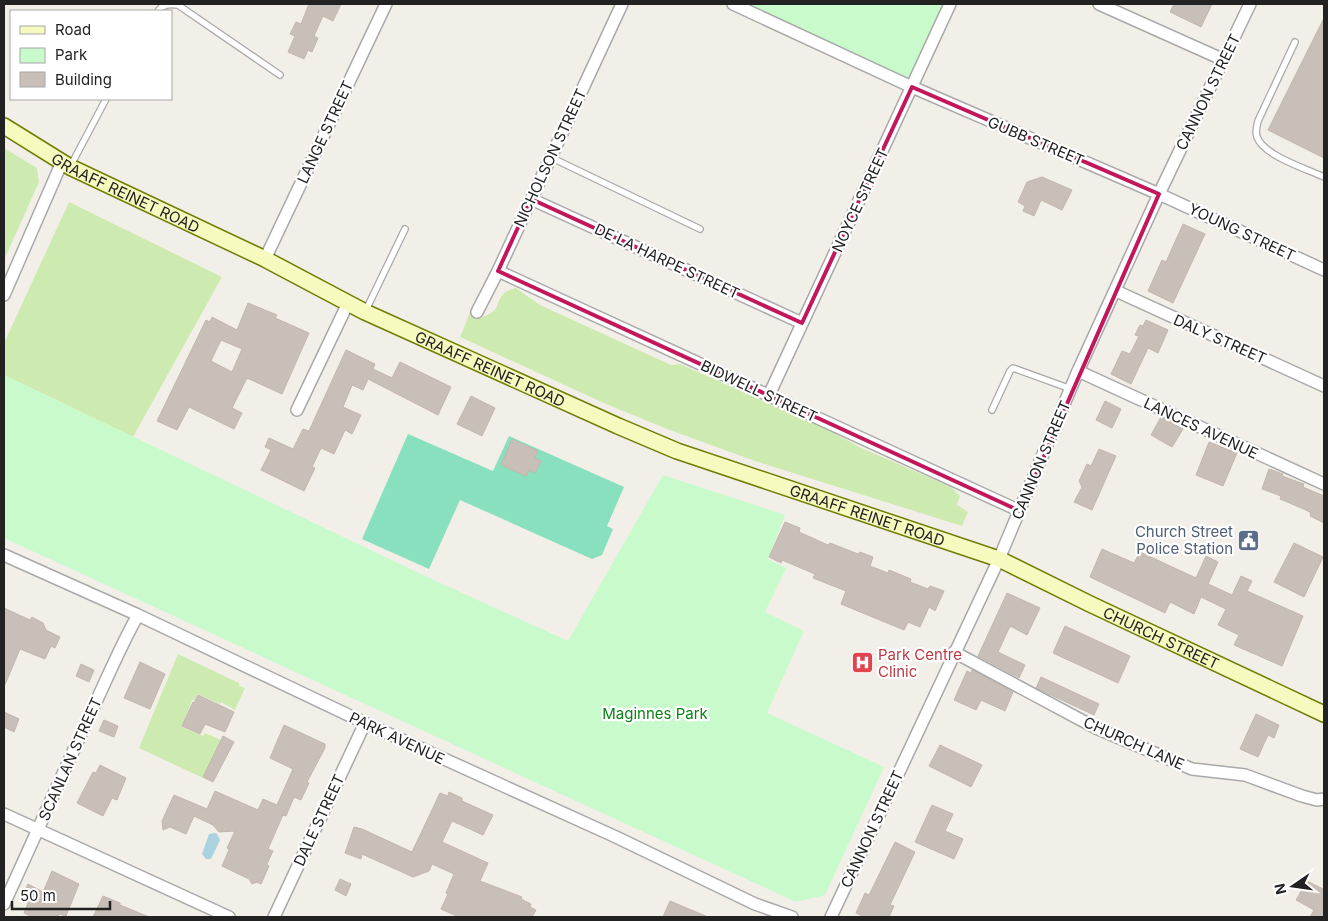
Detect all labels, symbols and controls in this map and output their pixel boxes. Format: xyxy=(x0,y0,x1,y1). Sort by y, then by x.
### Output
legend xyxy=(10,10,172,100)
text: Road xyxy=(55,20,91,39)
street label: CANNON STREET xyxy=(1172,31,1244,153)
text: Park xyxy=(55,45,88,64)
text: Building xyxy=(55,70,112,89)
street label: LANGE STREET xyxy=(293,78,357,186)
street label: NICHOLSON STREET xyxy=(510,86,590,230)
street label: GUBB STREET xyxy=(985,112,1087,170)
street label: NOYCE STREET xyxy=(828,145,892,255)
street label: GRAAFF REINET ROAD xyxy=(48,148,203,236)
street label: YOUNG STREET xyxy=(1186,199,1298,265)
street label: DE LA HARPE STREET xyxy=(592,219,742,303)
street label: DALY STREET xyxy=(1171,310,1269,368)
street label: GRAAFF REINET ROAD xyxy=(412,326,568,411)
street label: BIDWELL STREET xyxy=(698,356,820,426)
street label: LANCES AVENUE xyxy=(1141,393,1261,463)
street label: CANNON STREET xyxy=(1007,398,1075,522)
street label: GRAAFF REINET ROAD xyxy=(787,480,948,550)
place label: Church Street Police Station xyxy=(1135,522,1233,558)
public building icon: Church Street Police Station xyxy=(1237,528,1261,552)
street label: CHURCH STREET xyxy=(1100,602,1222,673)
place label: Park Centre Clinic xyxy=(878,645,962,681)
hospital icon: Park Centre Clinic xyxy=(850,651,874,675)
street label: SCANLAN STREET xyxy=(34,694,106,824)
park label: Maginnes Park xyxy=(602,704,709,723)
street label: PARK AVENUE xyxy=(346,708,448,768)
street label: CHURCH LANE xyxy=(1081,712,1187,774)
street label: CANNON STREET xyxy=(836,767,908,891)
street label: DALE STREET xyxy=(289,771,349,869)
north arrow xyxy=(1268,861,1318,911)
scale bar xyxy=(12,878,110,910)
text: N xyxy=(1270,882,1289,896)
text: 50 m xyxy=(20,886,56,905)

